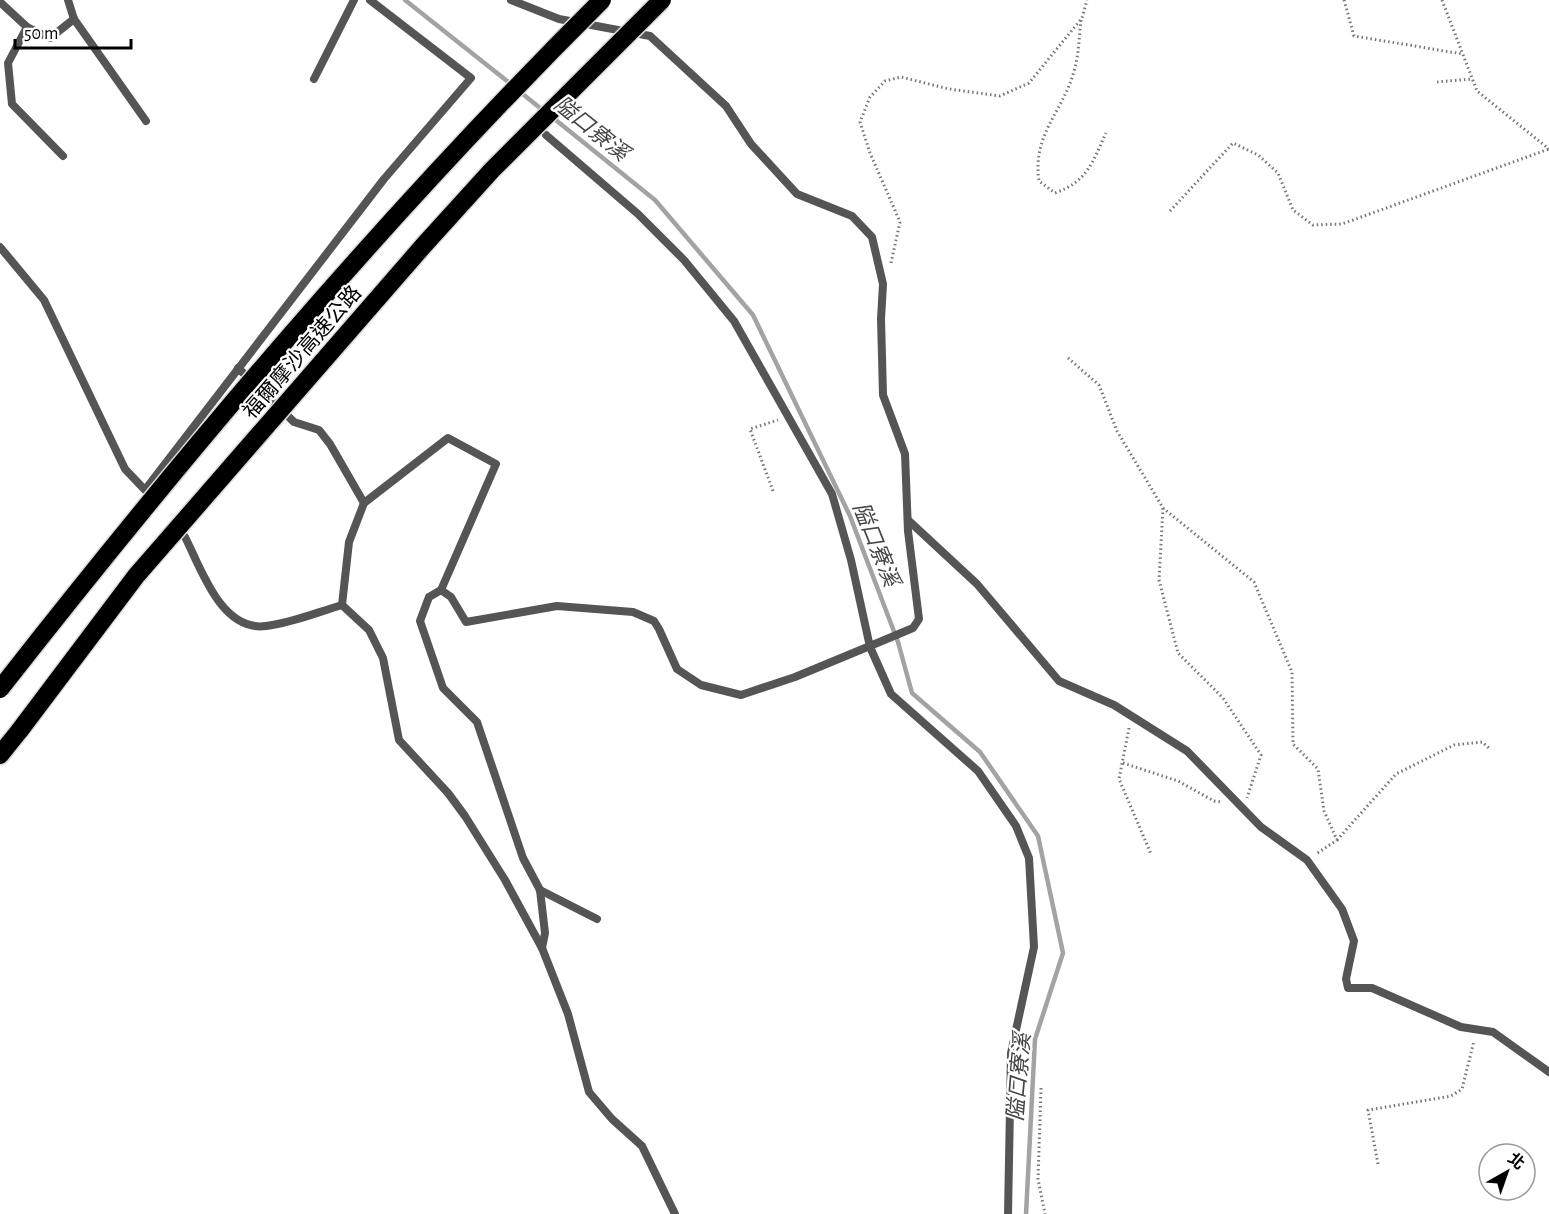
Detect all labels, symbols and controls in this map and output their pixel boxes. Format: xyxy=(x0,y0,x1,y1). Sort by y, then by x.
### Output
scale bar xyxy=(15,12,130,50)
text: 50 m xyxy=(24,25,58,43)
water label: 隘口寮溪 xyxy=(550,92,635,167)
street label: 福爾摩沙高速公路 xyxy=(239,281,365,423)
water label: 隘口寮溪 xyxy=(849,499,905,592)
water label: 隘口寮溪 xyxy=(1003,1029,1034,1122)
north arrow xyxy=(1477,1142,1537,1202)
text: 北 xyxy=(1505,1149,1528,1173)

